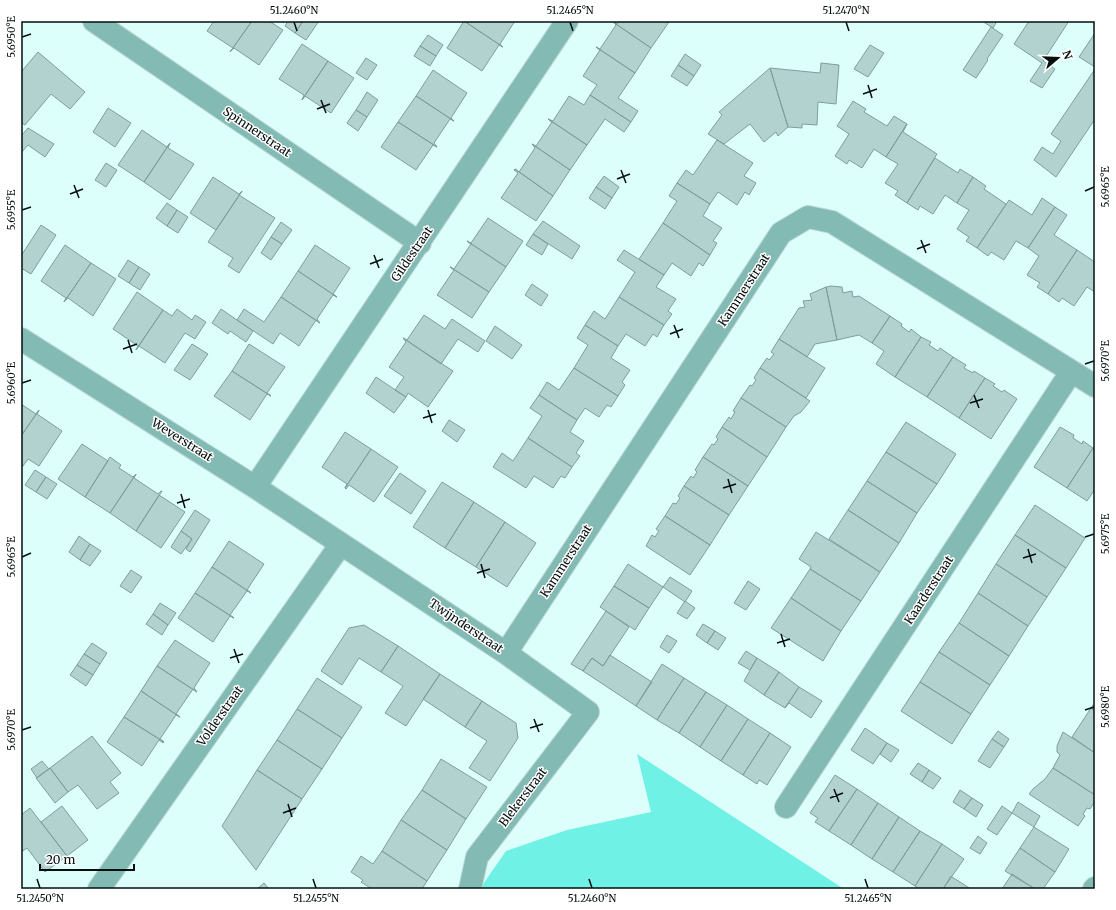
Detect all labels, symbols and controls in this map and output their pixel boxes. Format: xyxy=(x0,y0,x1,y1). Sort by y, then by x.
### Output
text: 51.2460°N xyxy=(270,4,318,17)
text: 51.2465°N xyxy=(546,4,594,17)
text: 51.2470°N xyxy=(823,4,870,17)
text: 5.6950°E xyxy=(5,15,18,58)
north arrow xyxy=(1038,38,1078,78)
text: N xyxy=(1059,48,1076,61)
street label: Spinnerstraat xyxy=(220,103,295,160)
text: 5.6965°E xyxy=(1099,166,1112,208)
text: 5.6955°E xyxy=(5,189,18,230)
street label: Gildestraat xyxy=(388,223,436,284)
street label: Kammerstraat xyxy=(714,250,773,329)
text: 5.6970°E xyxy=(1099,340,1112,382)
text: 5.6960°E xyxy=(5,361,18,404)
street label: Weverstraat xyxy=(148,414,216,465)
text: 5.6975°E xyxy=(1099,513,1112,554)
street label: Kammerstraat xyxy=(536,521,595,600)
text: 5.6965°E xyxy=(5,536,18,578)
street label: Kaarderstraat xyxy=(901,552,957,627)
street label: Twijnderstraat xyxy=(426,595,507,656)
street label: Volderstraat xyxy=(193,682,246,750)
text: 5.6980°E xyxy=(1099,685,1112,728)
text: 5.6970°E xyxy=(5,709,18,751)
street label: Blekerstraat xyxy=(495,764,550,829)
scale bar xyxy=(40,846,134,872)
text: 20 m xyxy=(46,852,75,867)
text: 51.2450°N xyxy=(16,892,64,905)
text: 51.2455°N xyxy=(293,892,339,905)
text: 51.2460°N xyxy=(568,892,616,905)
text: 51.2465°N xyxy=(844,892,892,905)

